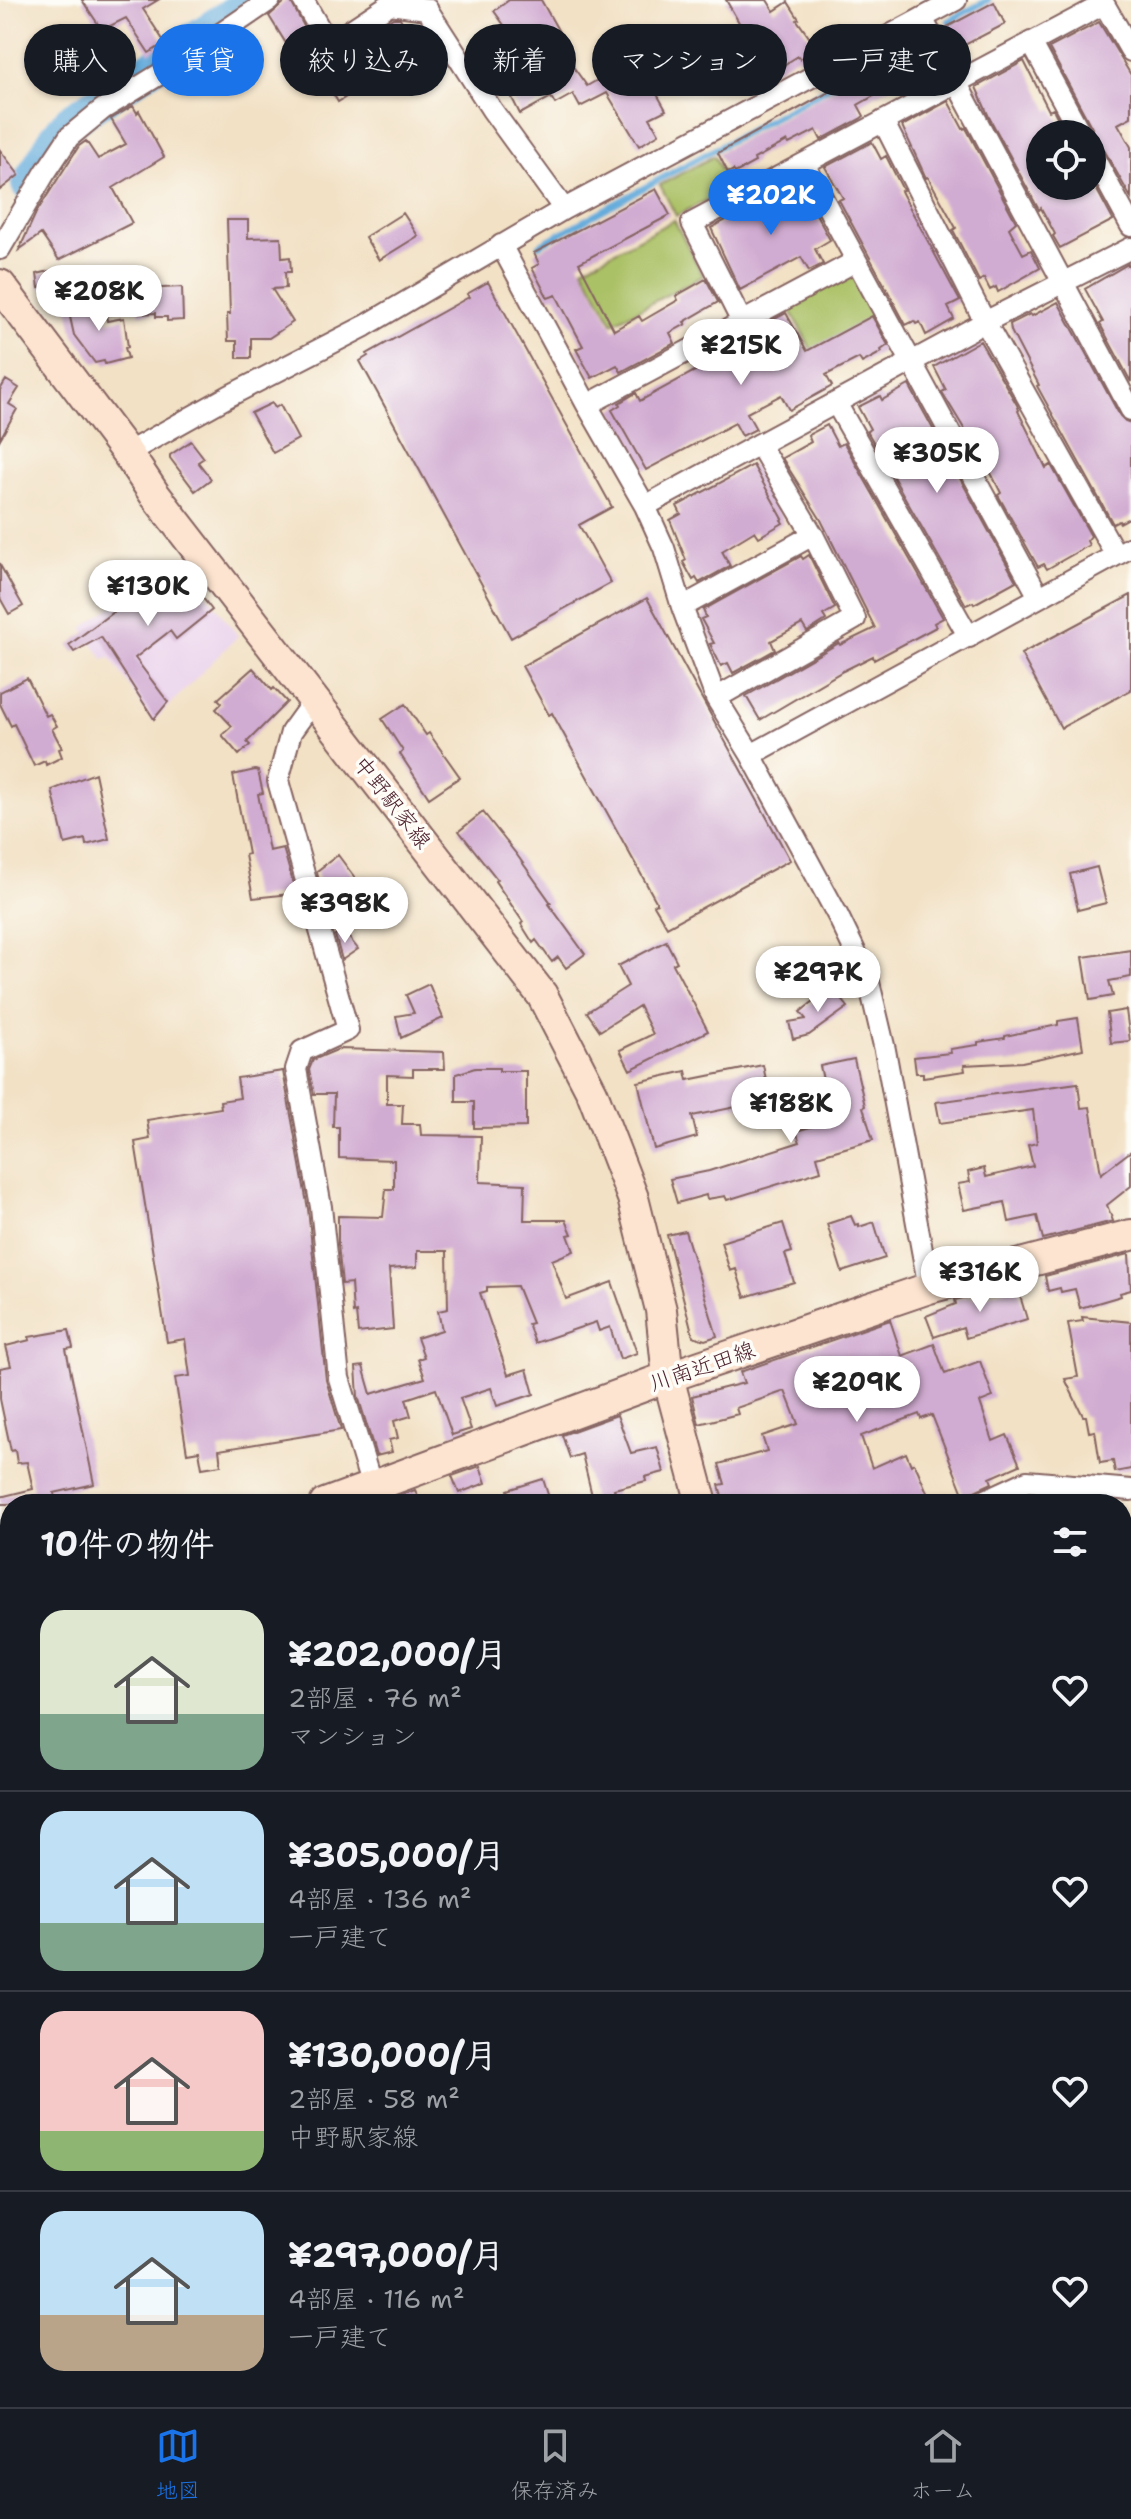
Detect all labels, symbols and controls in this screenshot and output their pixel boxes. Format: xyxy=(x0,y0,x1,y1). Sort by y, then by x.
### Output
chip: 購入 xyxy=(24,24,136,96)
chip: 賃貸 xyxy=(152,24,264,96)
chip: 絞り込み xyxy=(280,24,448,96)
chip: 新着 xyxy=(464,24,576,96)
chip: マンション xyxy=(592,24,787,96)
chip: 一戸建て xyxy=(803,24,971,96)
map controls xyxy=(1026,120,1106,200)
button: locate xyxy=(1026,120,1106,200)
pin: ¥202K xyxy=(715,169,827,237)
text: ¥202K xyxy=(726,177,816,212)
pin: ¥208K xyxy=(43,265,155,333)
text: ¥208K xyxy=(54,273,144,308)
pin: ¥215K xyxy=(685,319,797,387)
text: ¥215K xyxy=(701,327,781,362)
pin: ¥305K xyxy=(881,427,993,495)
text: ¥305K xyxy=(893,435,981,470)
pin: ¥130K xyxy=(92,560,204,628)
text: ¥130K xyxy=(107,568,189,603)
street label: 中野駅家線 xyxy=(347,750,438,855)
pin: ¥398K xyxy=(289,877,401,945)
text: ¥398K xyxy=(300,885,390,920)
pin: ¥297K xyxy=(762,946,874,1014)
text: ¥297K xyxy=(774,954,862,989)
pin: ¥188K xyxy=(735,1077,847,1145)
text: ¥188K xyxy=(749,1085,833,1120)
pin: ¥316K xyxy=(924,1246,1036,1314)
text: ¥316K xyxy=(939,1254,1021,1289)
street label: 川南近田線 xyxy=(645,1335,759,1398)
pin: ¥209K xyxy=(801,1356,913,1424)
text: ¥209K xyxy=(812,1364,902,1399)
icon: filters xyxy=(1048,1520,1092,1564)
text: 10件の物件 xyxy=(40,1521,214,1567)
text: ¥202,000/月 xyxy=(288,1631,508,1677)
icon: home xyxy=(104,1642,200,1738)
icon: heart xyxy=(1048,1668,1092,1712)
text: 2部屋 · 76 m² xyxy=(288,1680,462,1715)
text: マンション xyxy=(288,1718,417,1753)
text: ¥305,000/月 xyxy=(288,1832,505,1878)
icon: home xyxy=(104,1843,200,1939)
icon: heart xyxy=(1048,1869,1092,1913)
text: 4部屋 · 136 m² xyxy=(288,1881,472,1916)
text: 一戸建て xyxy=(288,1919,392,1954)
text: ¥130,000/月 xyxy=(288,2032,498,2078)
icon: home xyxy=(104,2043,200,2139)
icon: heart xyxy=(1048,2069,1092,2113)
text: 2部屋 · 58 m² xyxy=(288,2081,460,2116)
text: 中野駅家線 xyxy=(288,2119,418,2154)
text: ¥297,000/月 xyxy=(288,2232,505,2278)
icon: home xyxy=(104,2243,200,2339)
icon: heart xyxy=(1048,2269,1092,2313)
text: 4部屋 · 116 m² xyxy=(288,2281,465,2316)
text: 一戸建て xyxy=(288,2319,392,2354)
tab: 地図 xyxy=(156,2424,200,2505)
tab: 保存済み xyxy=(511,2424,599,2505)
tab: ホーム xyxy=(910,2424,975,2505)

